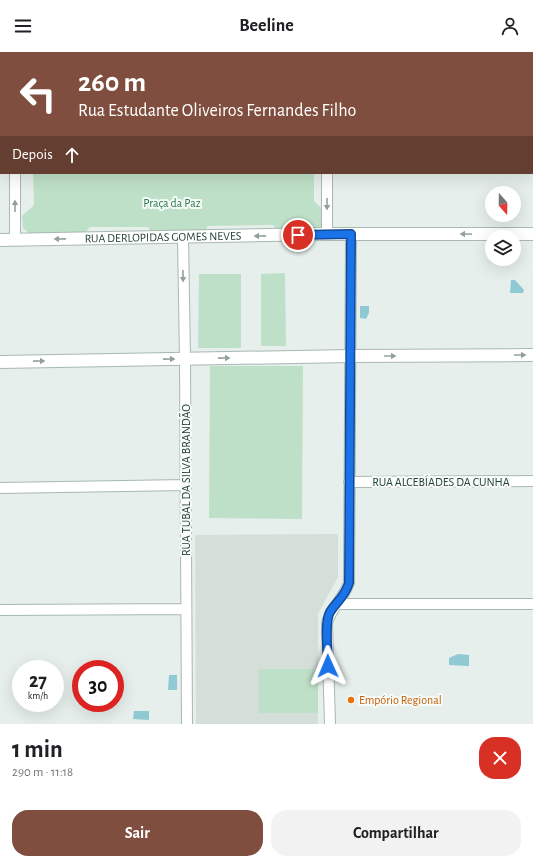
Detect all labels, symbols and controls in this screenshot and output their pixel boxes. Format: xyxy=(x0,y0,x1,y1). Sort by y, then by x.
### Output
icon: menu xyxy=(12,15,34,37)
icon: person xyxy=(499,15,521,37)
text: Beeline xyxy=(239,17,294,35)
icon: left xyxy=(12,68,64,120)
text: 260 m xyxy=(78,69,146,97)
text: Rua Estudante Oliveiros Fernandes Filho xyxy=(78,102,356,120)
icon: ahead xyxy=(61,144,83,166)
text: Depois xyxy=(12,147,53,162)
north arrow xyxy=(485,186,521,222)
map controls xyxy=(485,186,521,266)
park label: Praça da Paz xyxy=(143,197,201,209)
one-way arrow xyxy=(324,198,330,211)
one-way arrow xyxy=(12,199,18,212)
pin xyxy=(281,218,315,252)
icon: arrive xyxy=(287,224,309,246)
street label: RUA DERLOPIDAS GOMES NEVES xyxy=(85,230,242,244)
button: layers xyxy=(485,230,521,266)
one-way arrow xyxy=(459,231,472,237)
one-way arrow xyxy=(254,232,266,239)
one-way arrow xyxy=(53,236,66,242)
one-way arrow xyxy=(180,270,187,282)
one-way arrow xyxy=(514,352,527,358)
one-way arrow xyxy=(384,353,397,359)
one-way arrow xyxy=(218,355,231,361)
one-way arrow xyxy=(163,356,176,362)
one-way arrow xyxy=(33,358,46,364)
street label: RUA TUBAL DA SILVA BRANDÃO xyxy=(178,404,192,556)
street label: RUA ALCEBÍADES DA CUNHA xyxy=(372,475,510,488)
position arrow xyxy=(307,645,349,687)
speed limit sign: 30 xyxy=(72,660,124,712)
text: 27 xyxy=(29,671,47,691)
text: km/h xyxy=(28,691,48,701)
place label: Empório Regional xyxy=(359,694,442,706)
marker: Empório Regional xyxy=(346,695,356,705)
button: close xyxy=(479,737,521,779)
text: 1 min xyxy=(12,738,63,762)
text: 290 m · 11:18 xyxy=(12,766,73,779)
button: Sair xyxy=(12,810,263,856)
button: Compartilhar xyxy=(271,810,521,856)

